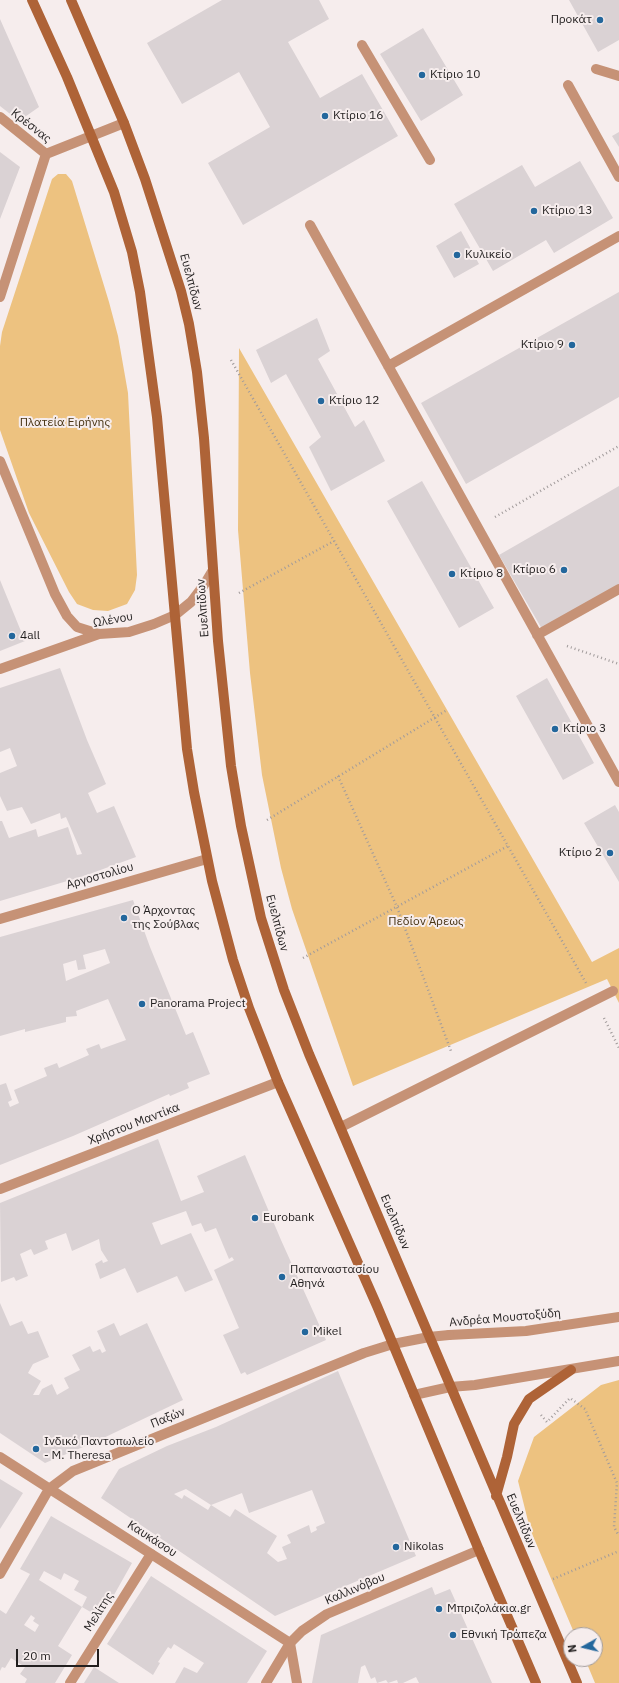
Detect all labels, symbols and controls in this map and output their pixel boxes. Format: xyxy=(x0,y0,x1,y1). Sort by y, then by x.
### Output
place label: Προκάτ xyxy=(551,13,592,27)
marker: Προκάτ xyxy=(595,15,605,25)
place label: Κτίριο 10 xyxy=(430,68,480,82)
marker: Κτίριο 10 xyxy=(417,70,427,80)
street label: Κρέσνας xyxy=(8,106,54,146)
place label: Κτίριο 16 xyxy=(333,109,383,123)
marker: Κτίριο 16 xyxy=(320,111,330,121)
place label: Κτίριο 13 xyxy=(542,204,592,218)
marker: Κτίριο 13 xyxy=(529,206,539,216)
place label: Κυλικείο xyxy=(465,248,511,262)
marker: Κυλικείο xyxy=(452,250,462,260)
street label: Ευελπίδων xyxy=(176,252,206,312)
place label: Κτίριο 9 xyxy=(521,338,564,352)
marker: Κτίριο 9 xyxy=(567,340,577,350)
place label: Κτίριο 12 xyxy=(329,394,379,408)
marker: Κτίριο 12 xyxy=(316,396,326,406)
park label: Πλατεία Ειρήνης xyxy=(20,416,110,430)
place label: Κτίριο 6 xyxy=(513,563,556,577)
marker: Κτίριο 6 xyxy=(559,565,569,575)
place label: Κτίριο 8 xyxy=(460,567,503,581)
marker: Κτίριο 8 xyxy=(447,569,457,579)
street label: Ευελπίδων xyxy=(194,578,212,638)
street label: Ωλένου xyxy=(92,609,134,631)
place label: 4all xyxy=(20,629,40,643)
marker: 4all xyxy=(7,631,17,641)
place label: Κτίριο 3 xyxy=(563,722,606,736)
marker: Κτίριο 3 xyxy=(550,724,560,734)
place label: Κτίριο 2 xyxy=(559,846,602,860)
marker: Κτίριο 2 xyxy=(605,848,615,858)
street label: Αργοστολίου xyxy=(65,860,135,892)
street label: Ευελπίδων xyxy=(262,893,292,953)
place label: Ο Άρχοντας της Σούβλας xyxy=(132,904,199,932)
marker: Ο Άρχοντας της Σούβλας xyxy=(119,913,129,923)
park label: Πεδίον Άρεως xyxy=(388,915,464,929)
place label: Panorama Project xyxy=(150,997,246,1011)
marker: Panorama Project xyxy=(137,999,147,1009)
street label: Χρήστου Μαντίκα xyxy=(86,1100,182,1148)
street label: Ευελπίδων xyxy=(377,1192,413,1252)
place label: Eurobank xyxy=(263,1211,314,1225)
marker: Eurobank xyxy=(250,1213,260,1223)
place label: Παπαναστασίου Αθηνά xyxy=(290,1263,379,1291)
marker: Παπαναστασίου Αθηνά xyxy=(277,1272,287,1282)
street label: Ανδρέα Μουστοξύδη xyxy=(449,1306,561,1330)
place label: Mikel xyxy=(313,1325,342,1339)
marker: Mikel xyxy=(300,1327,310,1337)
street label: Παξών xyxy=(149,1405,187,1431)
place label: Ινδικό Παντοπωλείο - M. Theresa xyxy=(44,1435,154,1463)
marker: Ινδικό Παντοπωλείο - M. Theresa xyxy=(31,1444,41,1454)
street label: Ευελπίδων xyxy=(503,1491,539,1551)
street label: Καυκάσου xyxy=(125,1518,179,1560)
place label: Nikolas xyxy=(404,1540,444,1554)
marker: Nikolas xyxy=(391,1542,401,1552)
street label: Καλλινόβου xyxy=(323,1570,387,1608)
street label: Μελίτης xyxy=(81,1590,117,1634)
place label: Μπριζολάκια.gr xyxy=(447,1602,531,1616)
marker: Μπριζολάκια.gr xyxy=(434,1604,444,1614)
north arrow xyxy=(563,1627,603,1667)
place label: Εθνική Τράπεζα xyxy=(461,1628,547,1642)
marker: Εθνική Τράπεζα xyxy=(448,1630,458,1640)
scale bar xyxy=(18,1641,101,1667)
text: N xyxy=(565,1644,580,1653)
text: 20 m xyxy=(23,1648,51,1663)

